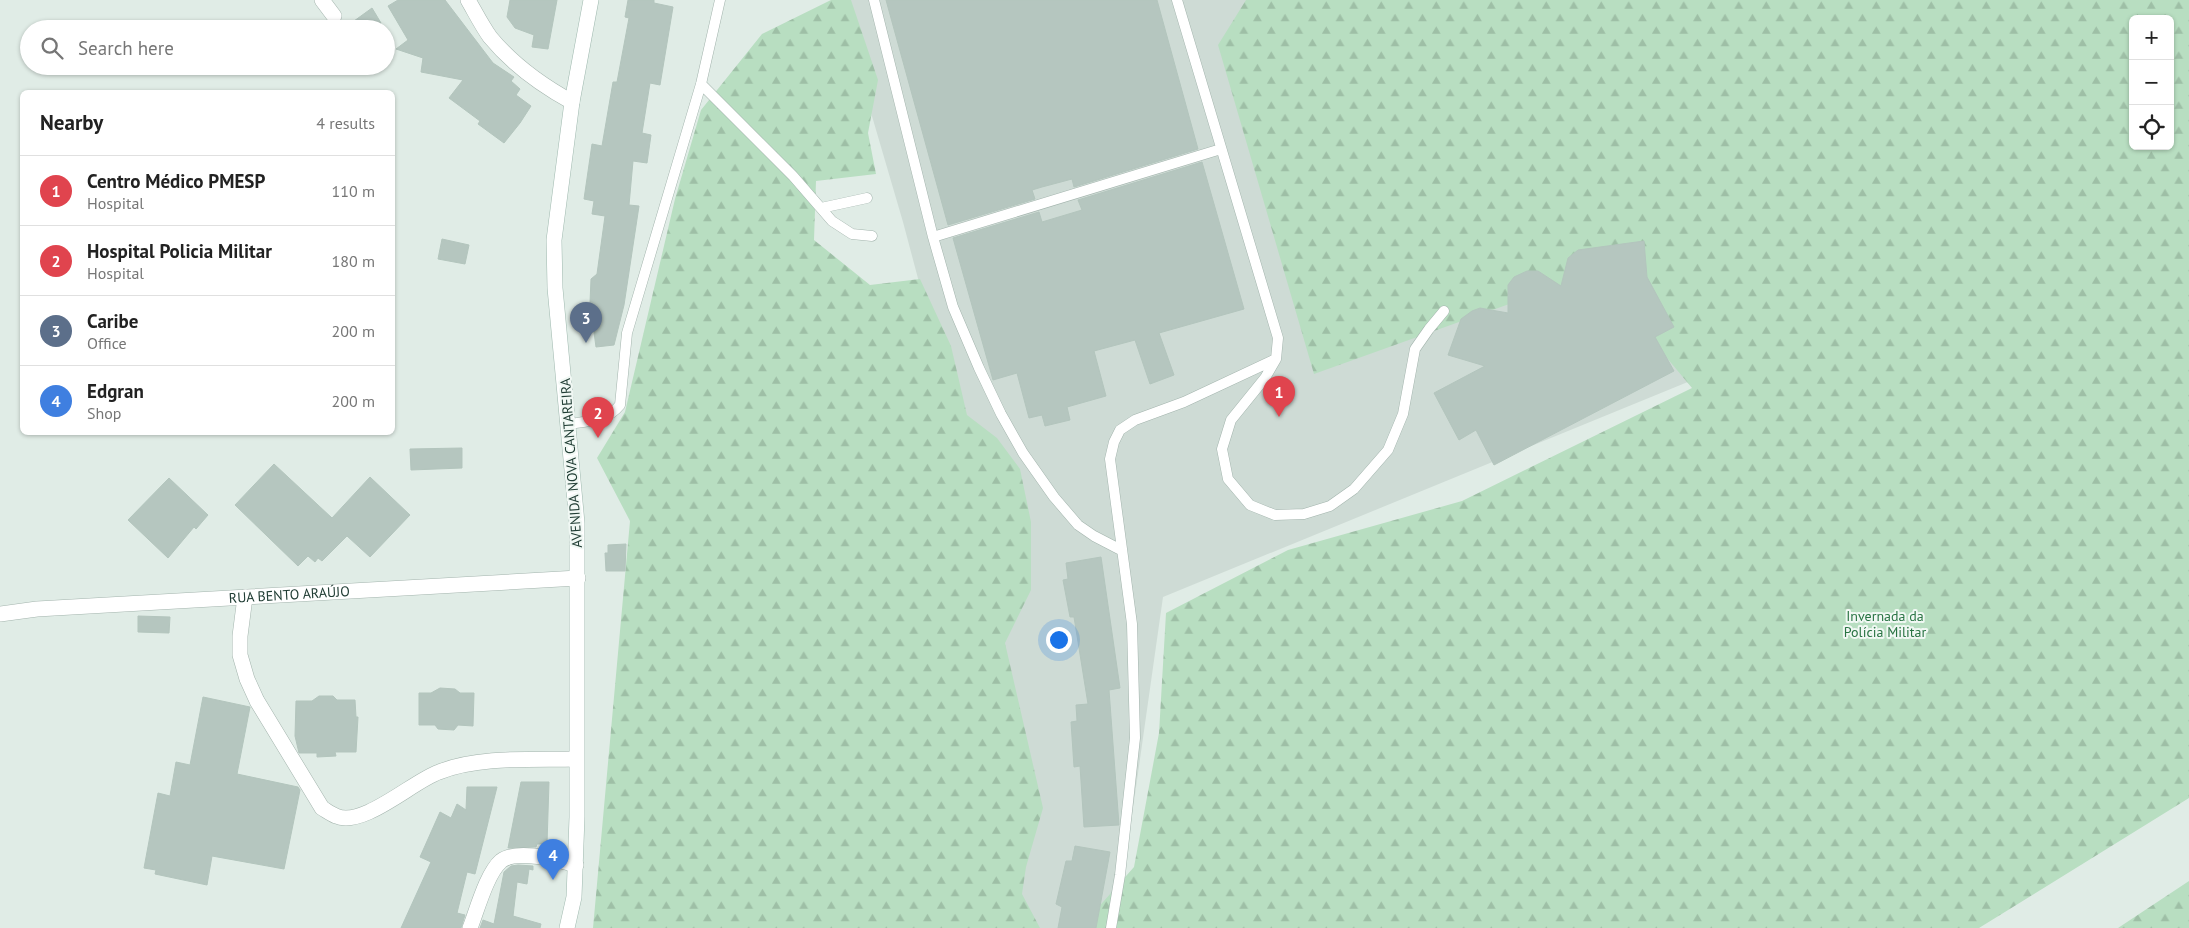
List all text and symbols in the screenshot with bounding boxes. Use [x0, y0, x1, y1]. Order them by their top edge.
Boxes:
map controls [2129, 15, 2174, 150]
button: + [2129, 15, 2174, 60]
search box [20, 20, 395, 75]
icon: search [38, 34, 66, 62]
text: Search here [78, 36, 174, 60]
button: − [2129, 60, 2174, 105]
button: locate [2129, 105, 2174, 150]
text: Nearby [40, 109, 103, 136]
text: 4 results [316, 113, 375, 133]
text: Centro Médico PMESP [87, 169, 265, 193]
text: 1 [51, 181, 61, 201]
text: 110 m [332, 181, 375, 201]
text: Hospital [87, 193, 144, 213]
text: Hospital Policia Militar [87, 239, 272, 263]
text: 2 [51, 251, 61, 271]
text: 180 m [332, 251, 375, 271]
text: Hospital [87, 263, 144, 283]
pin: 3 [570, 302, 602, 343]
text: Caribe [87, 309, 138, 333]
text: 3 [51, 321, 61, 341]
text: 200 m [332, 321, 375, 341]
text: Office [87, 333, 127, 353]
pin: 1 [1263, 376, 1295, 417]
street label: AVENIDA NOVA CANTAREIRA [556, 377, 586, 549]
text: Edgran [87, 379, 144, 403]
text: 4 [51, 391, 61, 411]
text: 200 m [332, 391, 375, 411]
pin: 2 [582, 397, 614, 438]
text: Shop [87, 403, 121, 423]
street label: RUA BENTO ARAÚJO [228, 582, 350, 607]
park label: Invernada da Polícia Militar [1844, 607, 1927, 641]
your location [1046, 627, 1072, 653]
pin: 4 [537, 839, 569, 880]

